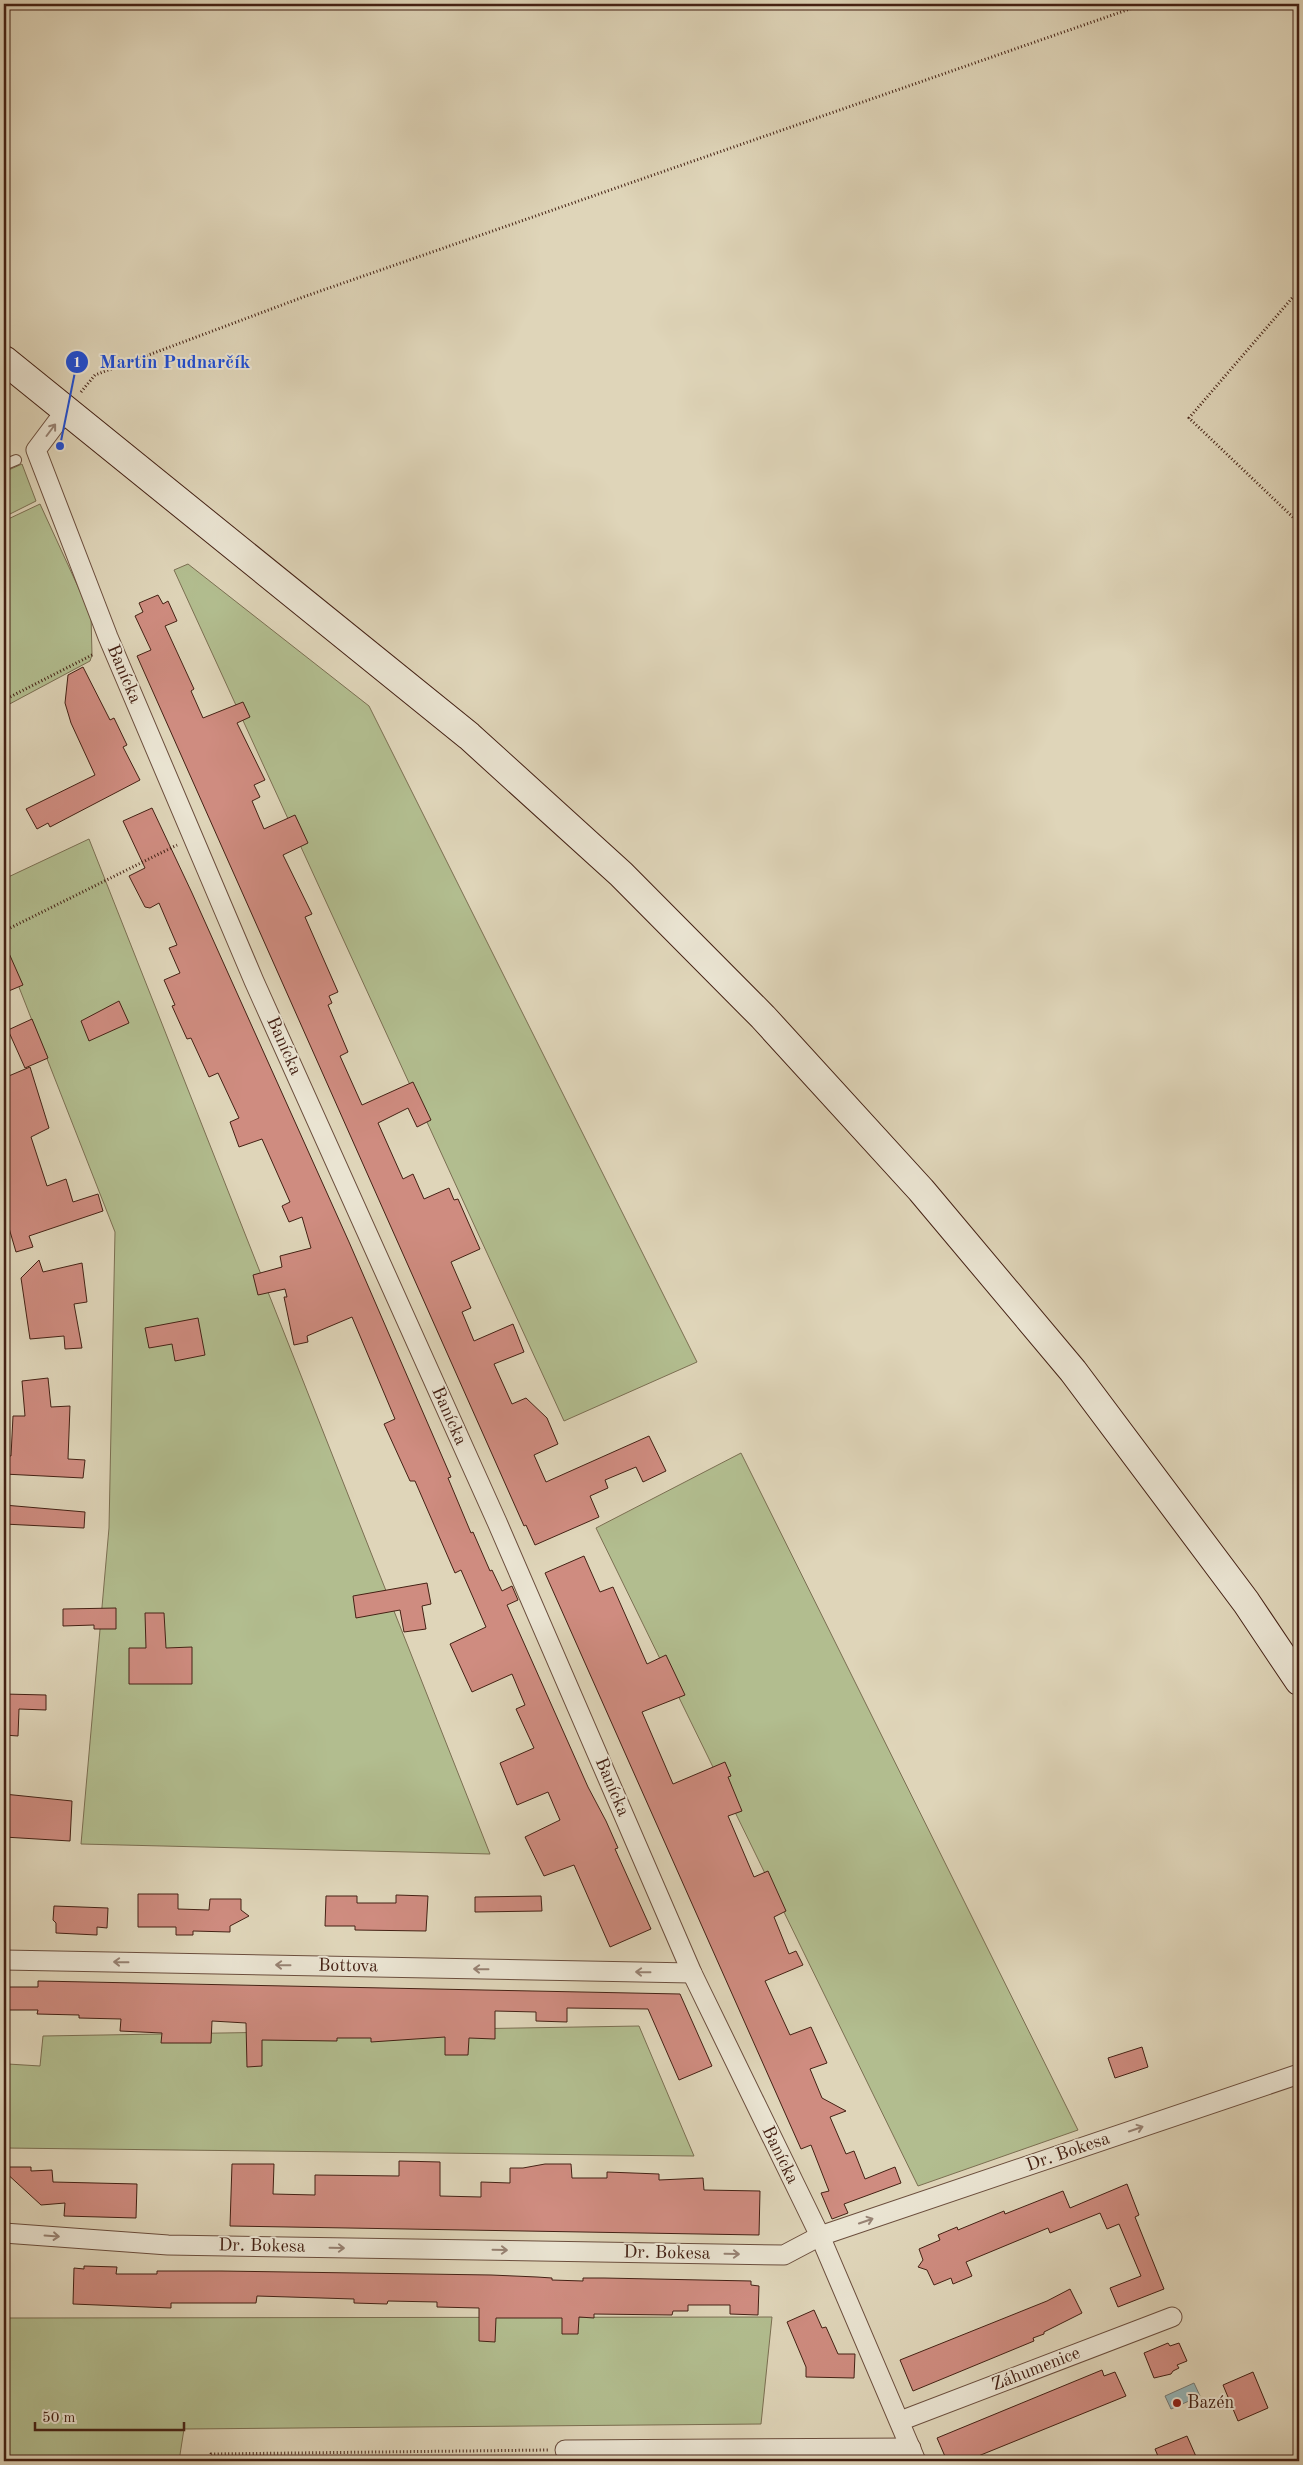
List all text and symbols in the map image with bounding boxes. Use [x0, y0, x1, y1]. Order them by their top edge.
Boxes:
callout: Martin Pudnarčík [65, 345, 261, 379]
text: Martin Pudnarčík [100, 354, 251, 373]
text: 1 [73, 356, 81, 371]
one-way arrow [45, 424, 56, 437]
street label: Banícka [104, 642, 144, 706]
street label: Banícka [263, 1014, 305, 1078]
street label: Banícka [428, 1384, 470, 1448]
street label: Banícka [592, 1755, 632, 1819]
street label: Bottova [318, 1956, 378, 1976]
one-way arrow [113, 1957, 130, 1967]
one-way arrow [276, 1960, 292, 1970]
one-way arrow [473, 1964, 490, 1974]
one-way arrow [636, 1967, 652, 1977]
street label: Banícka [758, 2123, 802, 2187]
one-way arrow [1127, 2124, 1143, 2133]
street label: Dr. Bokesa [1024, 2129, 1112, 2175]
one-way arrow [858, 2216, 873, 2225]
one-way arrow [44, 2232, 60, 2241]
street label: Dr. Bokesa [218, 2236, 306, 2256]
one-way arrow [328, 2243, 345, 2253]
street label: Dr. Bokesa [623, 2243, 711, 2263]
one-way arrow [491, 2246, 507, 2255]
one-way arrow [724, 2250, 740, 2259]
street label: Záhumenice [989, 2344, 1083, 2394]
place label: Bazén [1187, 2394, 1235, 2412]
marker: Bazén [1171, 2397, 1183, 2409]
scale bar [35, 2400, 184, 2432]
text: 50 m [42, 2411, 76, 2426]

